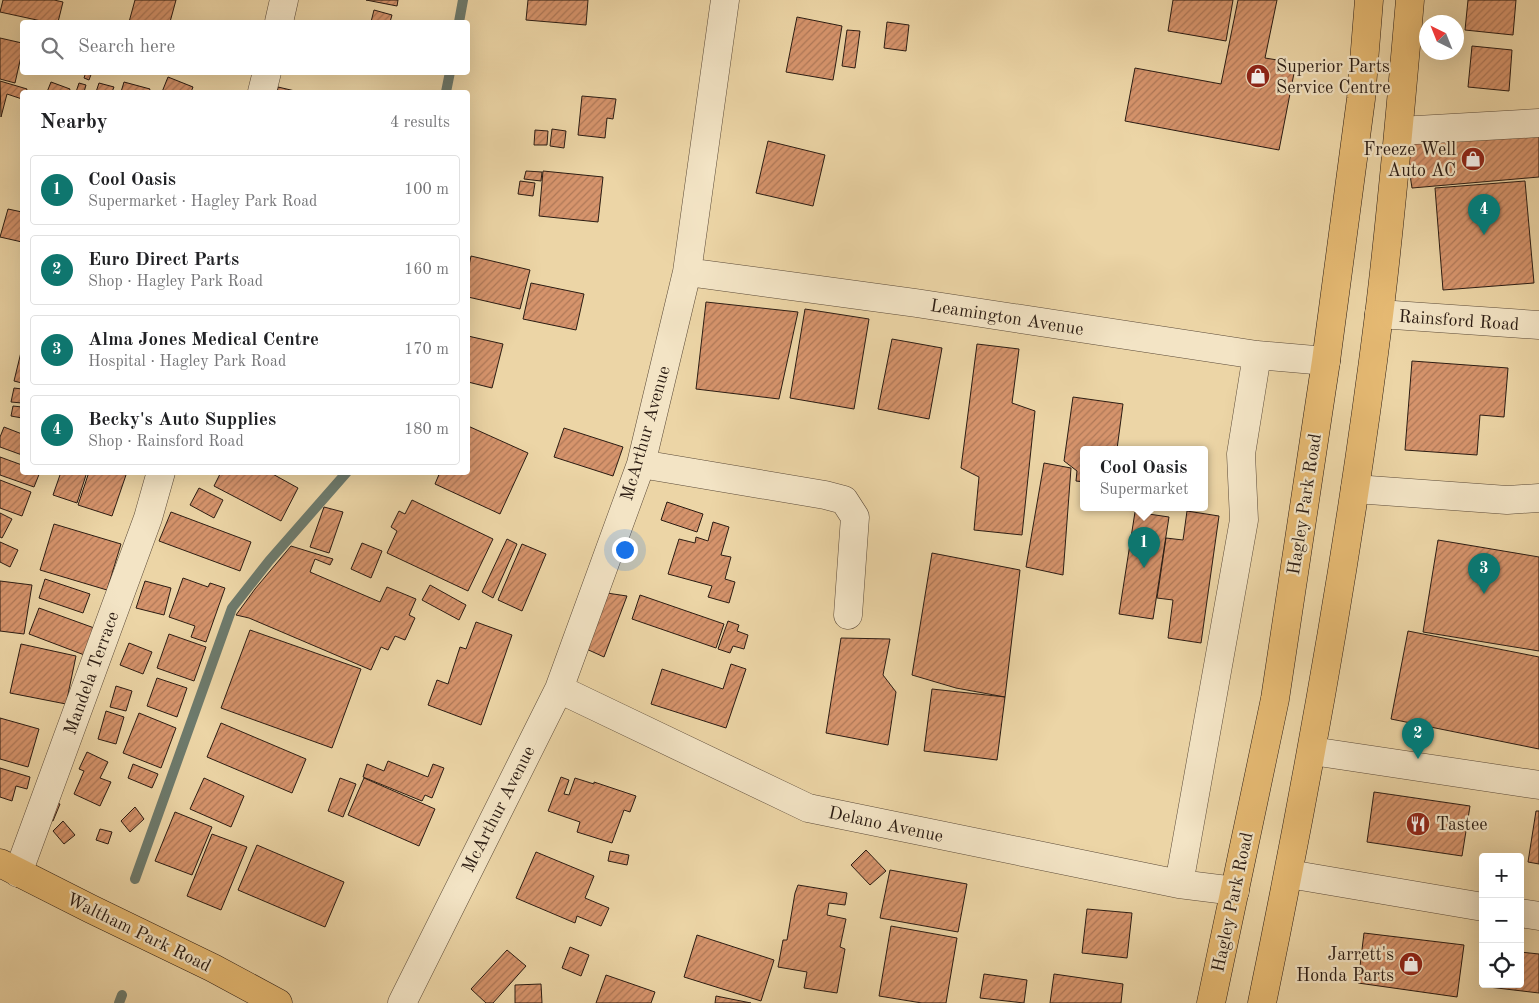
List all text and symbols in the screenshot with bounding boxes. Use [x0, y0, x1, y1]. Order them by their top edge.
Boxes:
north arrow [1419, 15, 1464, 60]
search box [20, 20, 470, 75]
icon: search [38, 34, 66, 62]
text: Search here [78, 38, 175, 57]
place label: Superior Parts Service Centre [1276, 58, 1390, 97]
shop icon: Superior Parts Service Centre [1245, 63, 1271, 89]
text: Nearby [40, 112, 108, 133]
text: 4 results [390, 115, 450, 131]
place label: Freeze Well Auto AC [1363, 141, 1456, 180]
shop icon: Freeze Well Auto AC [1460, 146, 1486, 172]
text: Cool Oasis [88, 171, 176, 190]
text: 1 [52, 182, 62, 198]
text: 100 m [404, 182, 449, 198]
text: Supermarket · Hagley Park Road [88, 194, 317, 210]
pin: 4 [1468, 194, 1500, 235]
text: Euro Direct Parts [88, 251, 239, 270]
text: 2 [52, 262, 62, 278]
text: 160 m [404, 262, 449, 278]
text: Shop · Hagley Park Road [88, 274, 263, 290]
street label: Leamington Avenue [929, 297, 1085, 339]
street label: Rainsford Road [1398, 308, 1520, 334]
text: Alma Jones Medical Centre [88, 331, 319, 350]
text: 3 [52, 342, 62, 358]
text: 170 m [404, 342, 449, 358]
text: Hospital · Hagley Park Road [88, 354, 286, 370]
street label: McArthur Avenue [618, 364, 674, 503]
text: Becky's Auto Supplies [88, 411, 276, 430]
text: 4 [52, 422, 62, 438]
text: 180 m [404, 422, 449, 438]
street label: Hagley Park Road [1285, 432, 1325, 576]
text: Shop · Rainsford Road [88, 434, 244, 450]
popup [1080, 446, 1208, 511]
text: Cool Oasis [1099, 459, 1187, 478]
text: Supermarket [1099, 482, 1189, 498]
pin: 1 [1128, 527, 1160, 568]
your location [612, 537, 638, 563]
pin: 3 [1468, 553, 1500, 594]
street label: Mandela Terrace [61, 609, 123, 737]
pin: 2 [1402, 718, 1434, 759]
street label: McArthur Avenue [459, 743, 539, 876]
street label: Delano Avenue [827, 804, 945, 846]
restaurant icon: Tastee [1405, 811, 1431, 837]
place label: Tastee [1436, 816, 1487, 834]
street label: Hagley Park Road [1209, 831, 1257, 974]
map controls [1479, 853, 1524, 988]
button: + [1479, 853, 1524, 898]
street label: Waltham Park Road [64, 890, 214, 976]
button: − [1479, 898, 1524, 943]
button: locate [1479, 943, 1524, 988]
place label: Jarrett's Honda Parts [1296, 946, 1394, 985]
shop icon: Jarrett's Honda Parts [1398, 951, 1424, 977]

